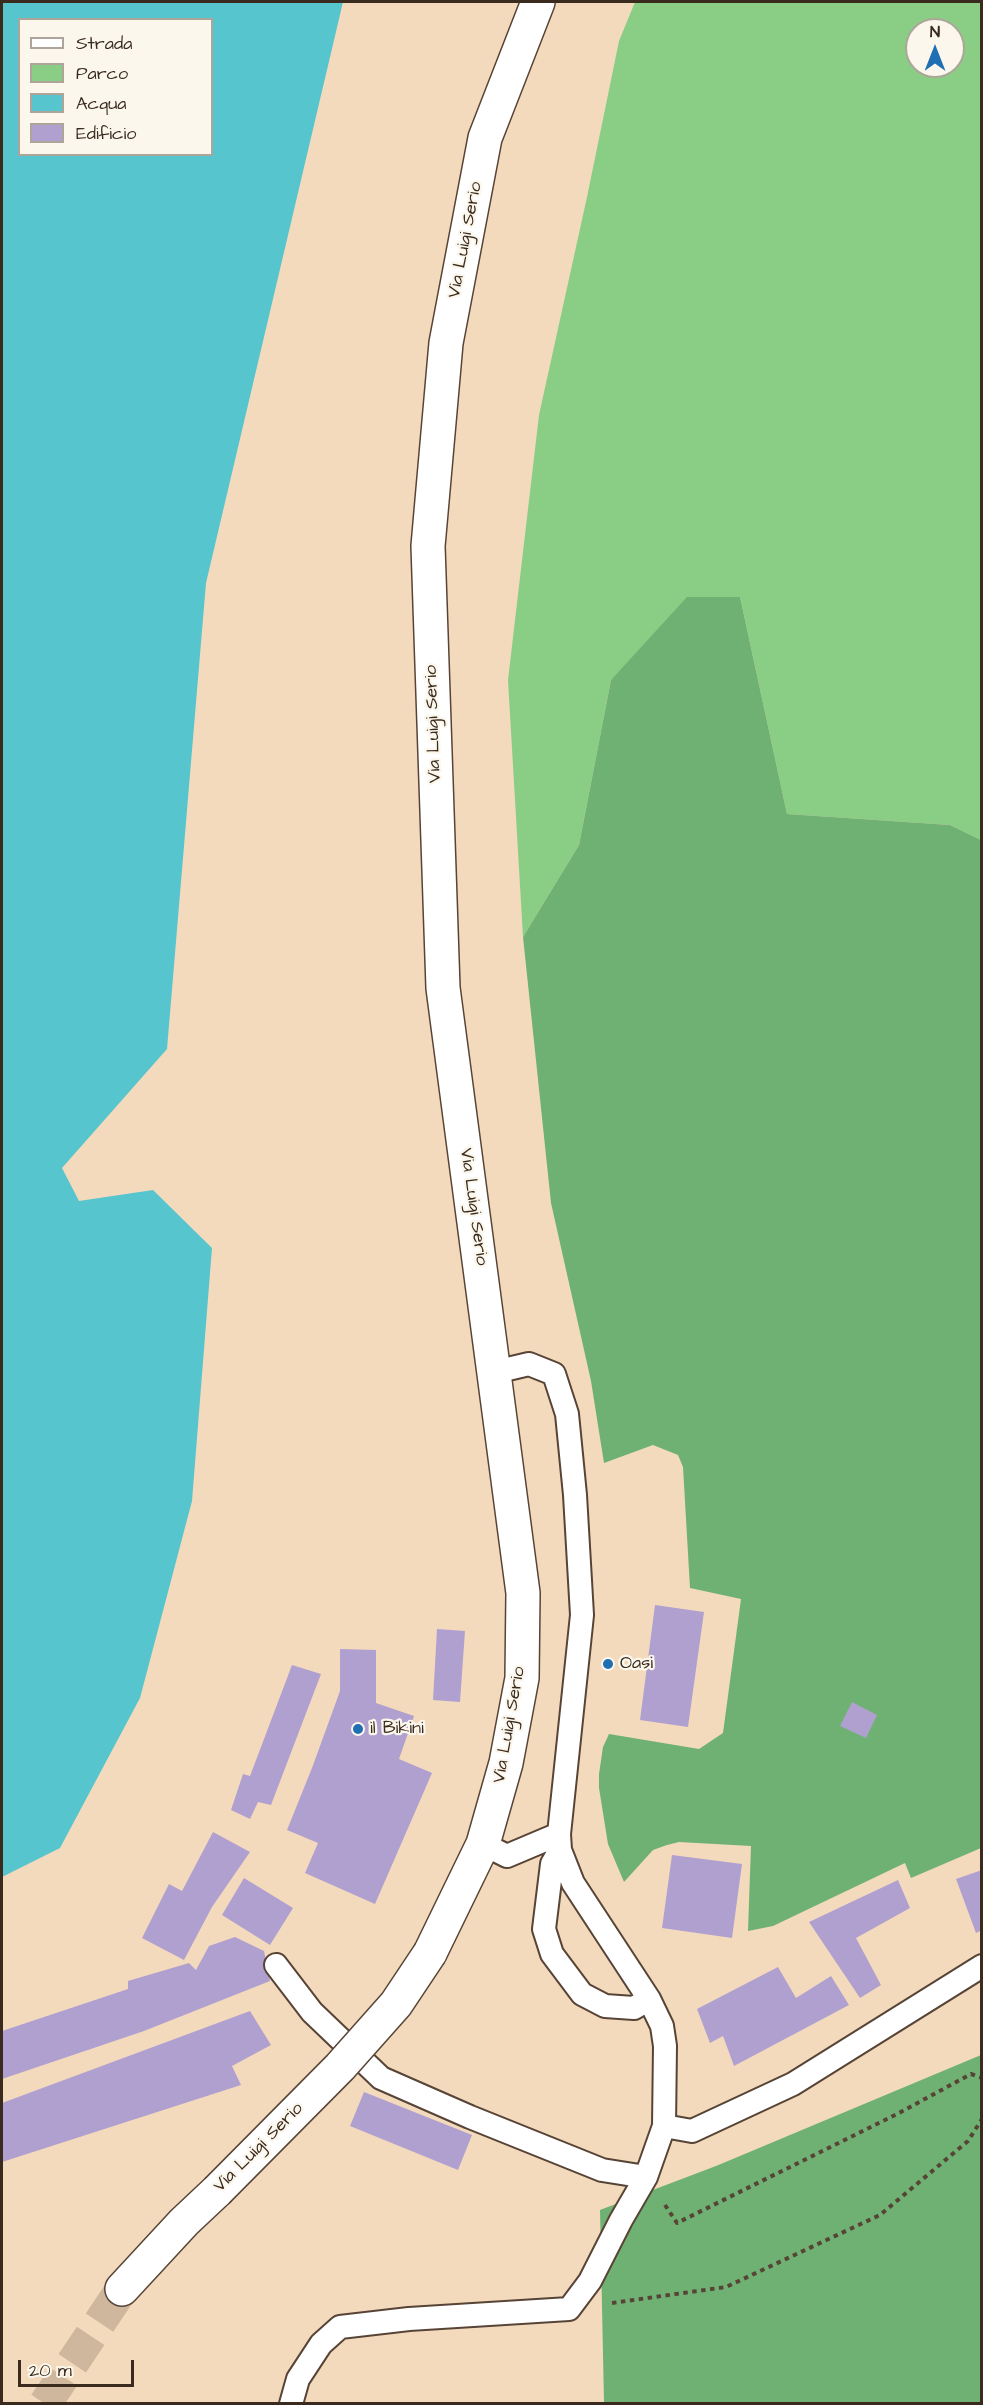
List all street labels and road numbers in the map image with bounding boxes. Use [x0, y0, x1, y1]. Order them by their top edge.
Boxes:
street label: Via Luigi Serio [444, 180, 488, 300]
street label: Via Luigi Serio [421, 665, 447, 783]
street label: Via Luigi Serio [454, 1147, 492, 1267]
street label: Via Luigi Serio [489, 1665, 531, 1785]
street label: Via Luigi Serio [210, 2099, 308, 2197]

